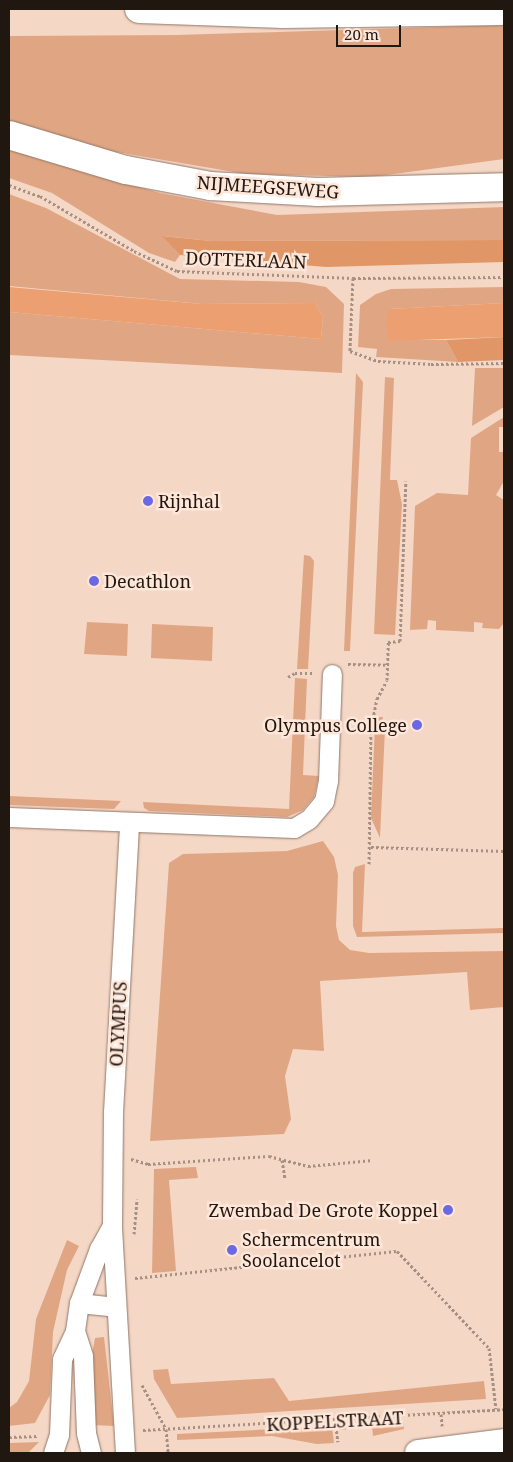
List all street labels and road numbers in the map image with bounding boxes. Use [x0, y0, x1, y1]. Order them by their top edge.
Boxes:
street label: NIJMEEGSEWEG [196, 171, 340, 203]
street label: DOTTERLAAN [185, 247, 307, 273]
street label: OLYMPUS [105, 981, 131, 1067]
street label: KOPPELSTRAAT [266, 1407, 404, 1435]

